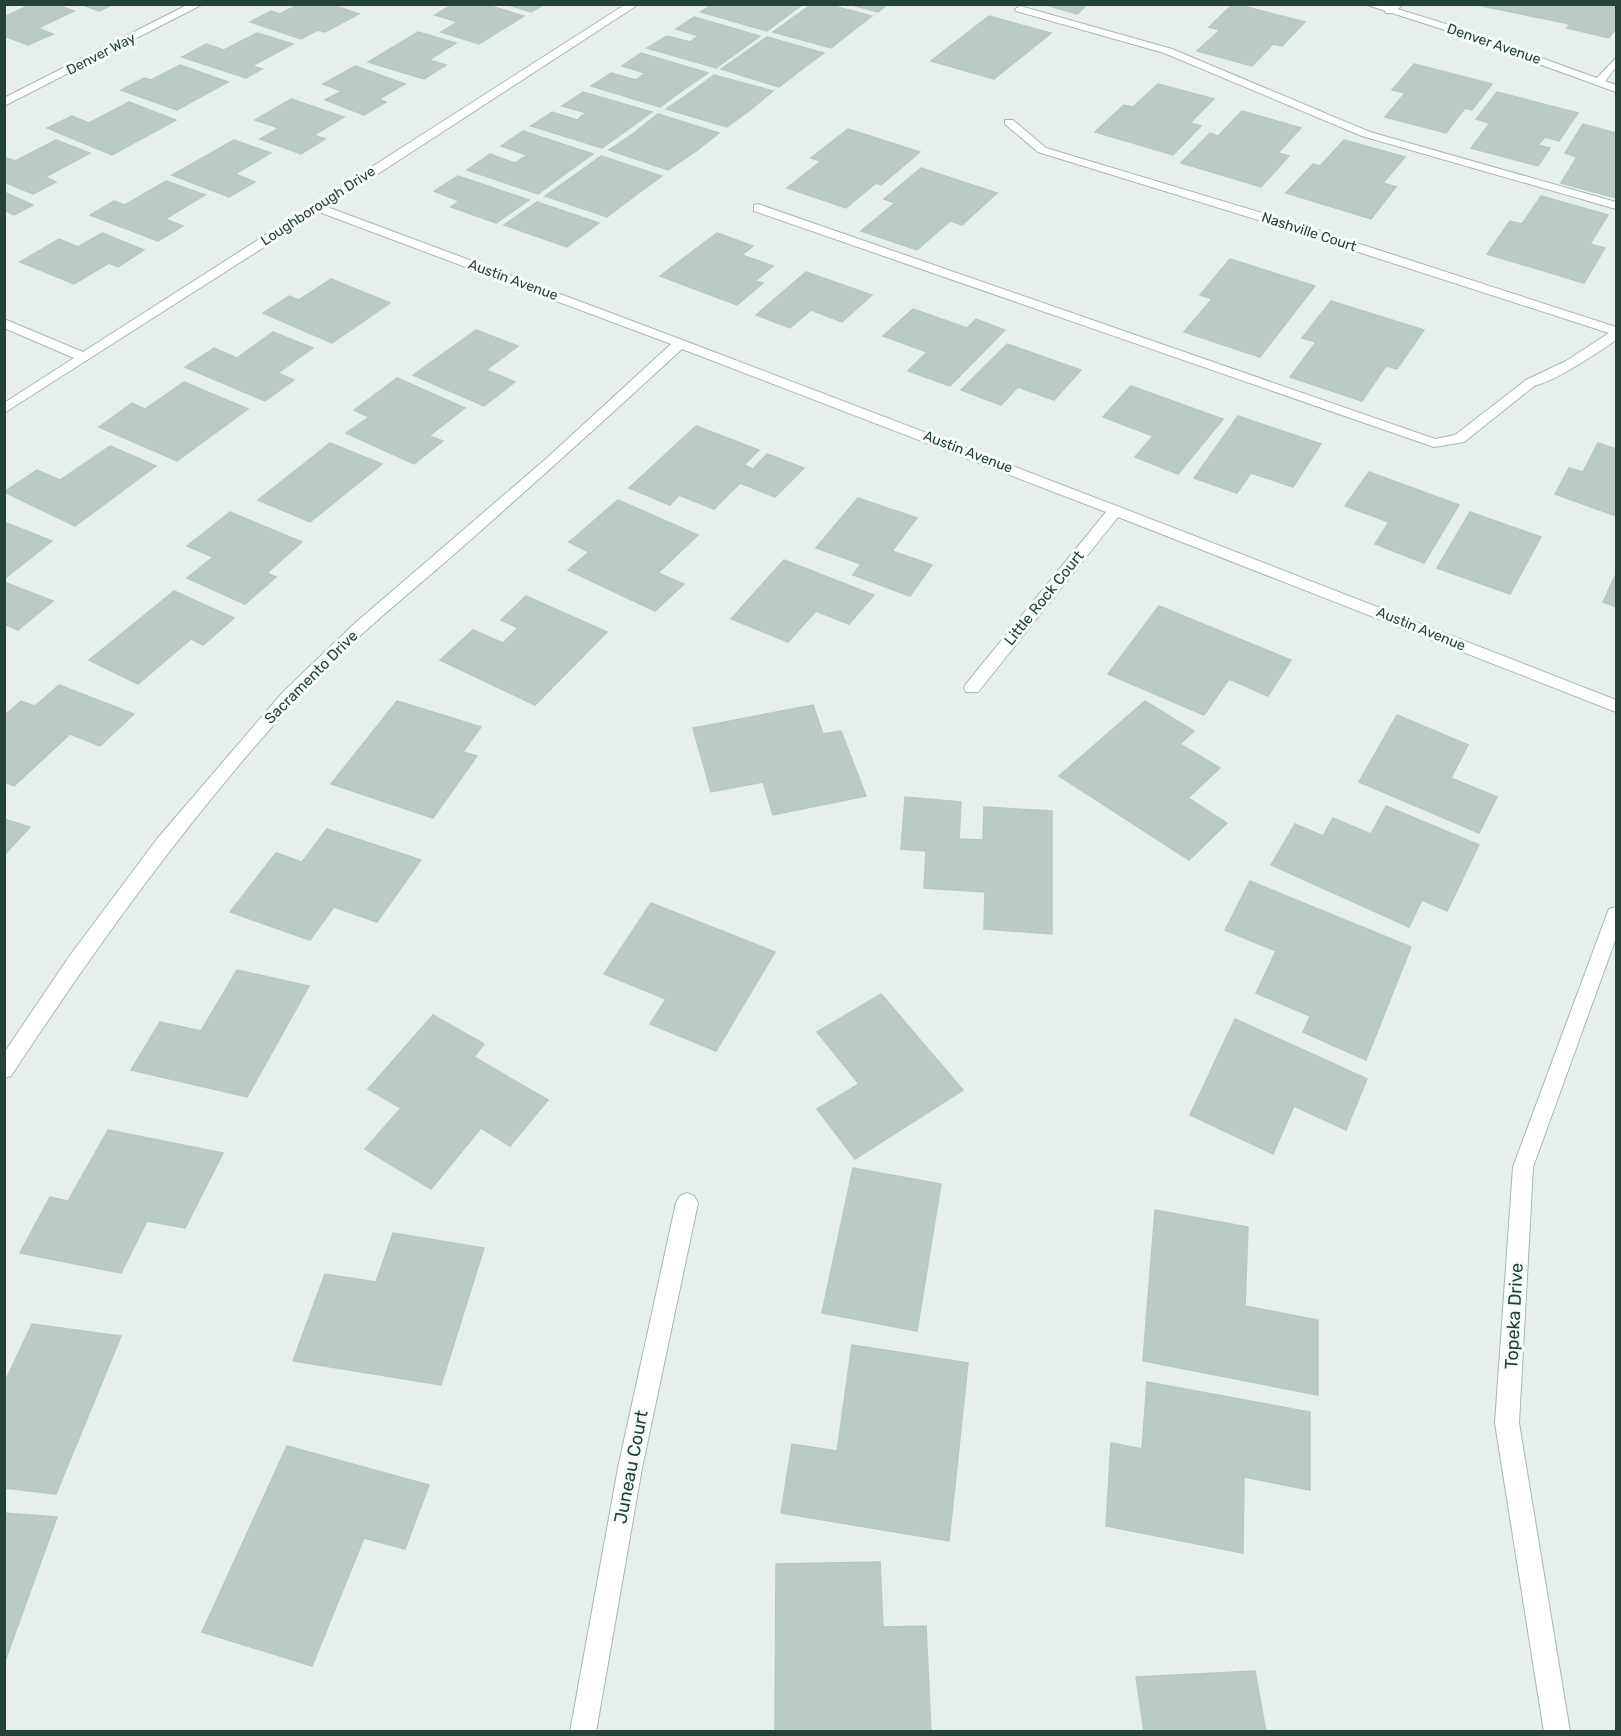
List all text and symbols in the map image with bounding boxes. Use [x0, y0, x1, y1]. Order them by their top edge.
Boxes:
street label: Denver Avenue [1445, 20, 1543, 68]
street label: Denver Way [63, 29, 139, 79]
street label: Loughborough Drive [258, 163, 379, 249]
street label: Nashville Court [1259, 209, 1359, 255]
street label: Austin Avenue [466, 256, 560, 304]
street label: Austin Avenue [921, 427, 1015, 477]
street label: Little Rock Court [1000, 547, 1088, 649]
street label: Austin Avenue [1374, 603, 1468, 655]
street label: Sacramento Drive [261, 627, 361, 727]
street label: Topeka Drive [1500, 1262, 1528, 1370]
street label: Juneau Court [609, 1408, 653, 1526]

